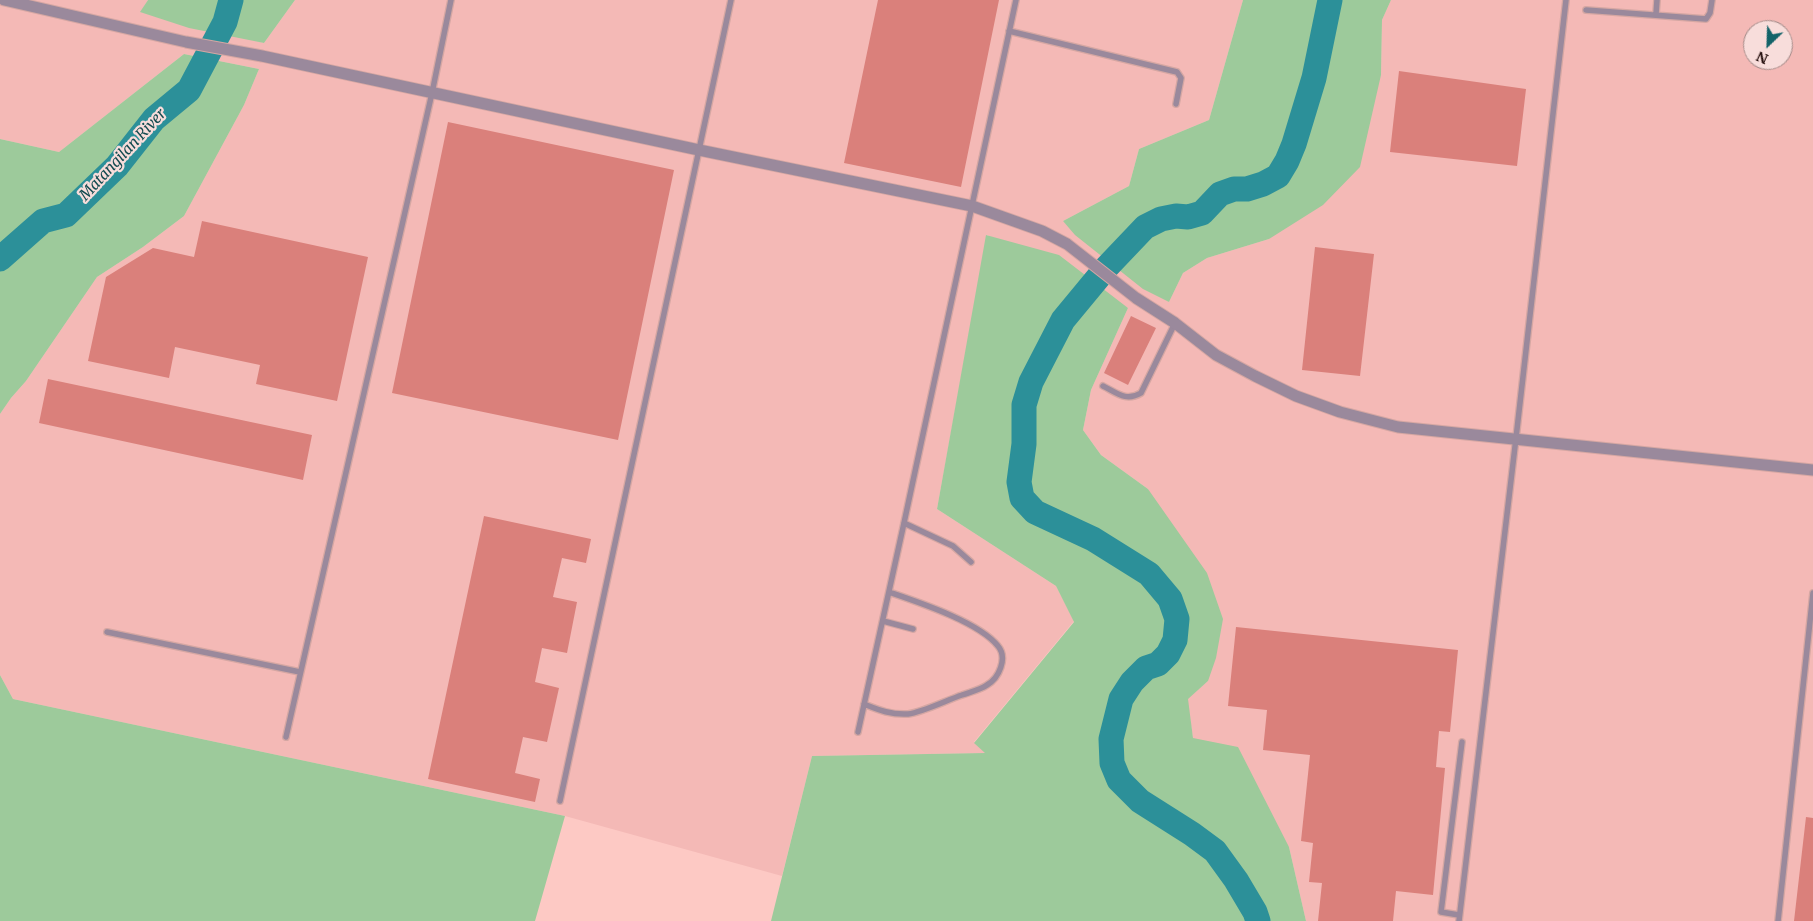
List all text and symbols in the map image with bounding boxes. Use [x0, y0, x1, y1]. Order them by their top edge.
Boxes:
north arrow [1743, 20, 1793, 70]
text: N [1754, 47, 1771, 68]
water label: Matangilan River [76, 106, 170, 204]

